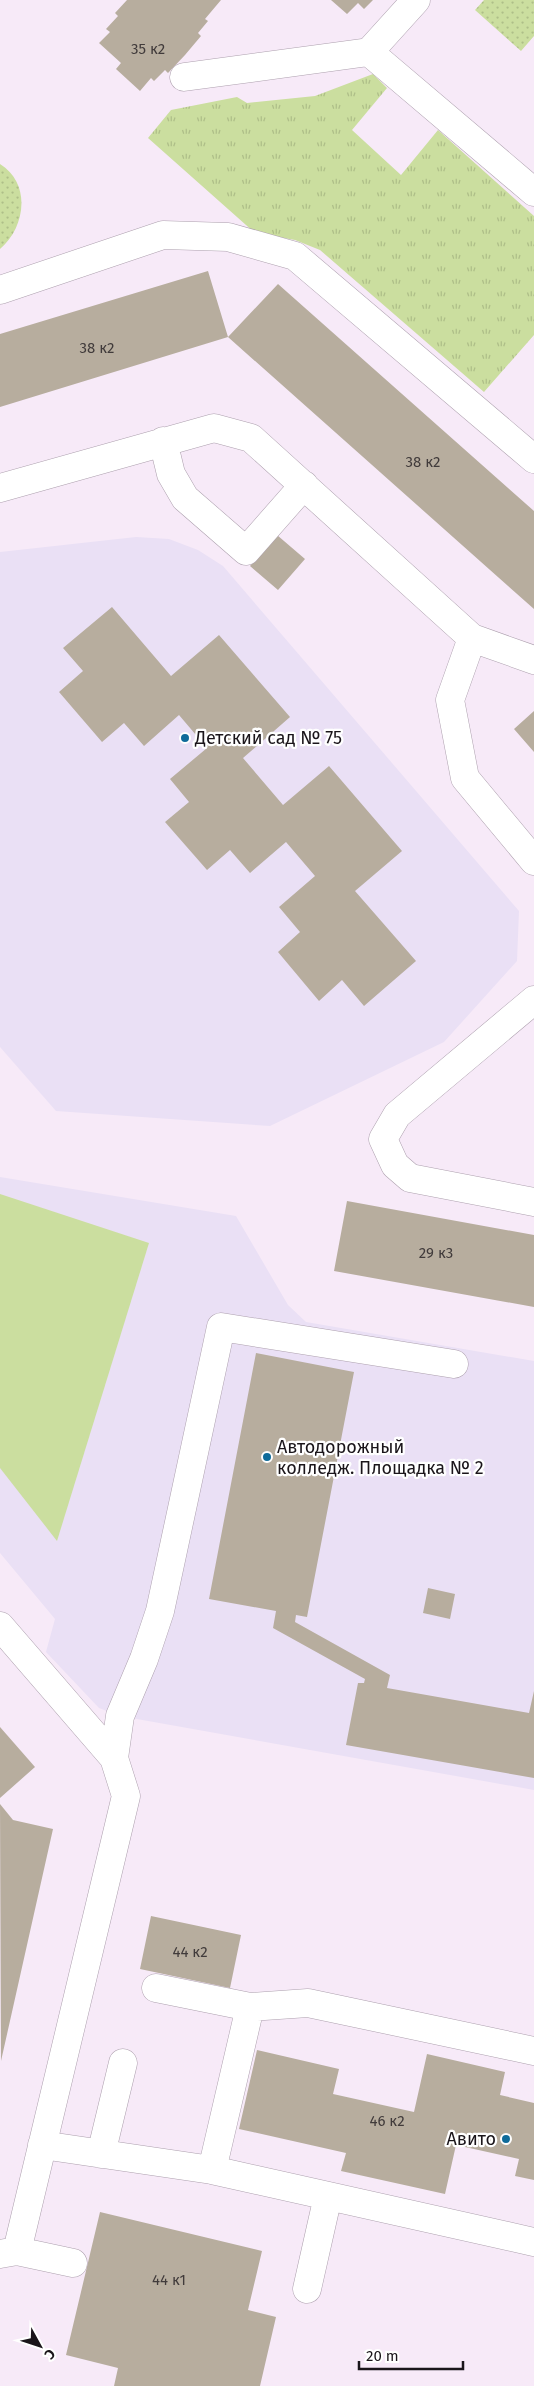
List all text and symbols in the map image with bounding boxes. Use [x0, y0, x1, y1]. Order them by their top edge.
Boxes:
house number: 35 к2 [131, 40, 165, 58]
house number: 38 к2 [80, 339, 114, 357]
house number: 38 к2 [406, 453, 440, 471]
place label: Детский сад № 75 [194, 727, 342, 749]
marker: Детский сад № 75 [179, 732, 191, 744]
house number: 29 к3 [419, 1244, 453, 1262]
place label: Автодорожный колледж. Площадка № 2 [277, 1436, 484, 1479]
marker: Автодорожный колледж. Площадка № 2 [261, 1451, 273, 1463]
house number: 44 к2 [172, 1943, 208, 1961]
house number: 46 к2 [369, 2112, 405, 2130]
place label: Авито [447, 2128, 496, 2150]
marker: Авито [500, 2133, 512, 2145]
house number: 44 к1 [152, 2271, 186, 2289]
north arrow [15, 2321, 65, 2371]
scale bar [359, 2338, 463, 2370]
text: С [40, 2345, 59, 2363]
text: 20 m [366, 2347, 399, 2365]

